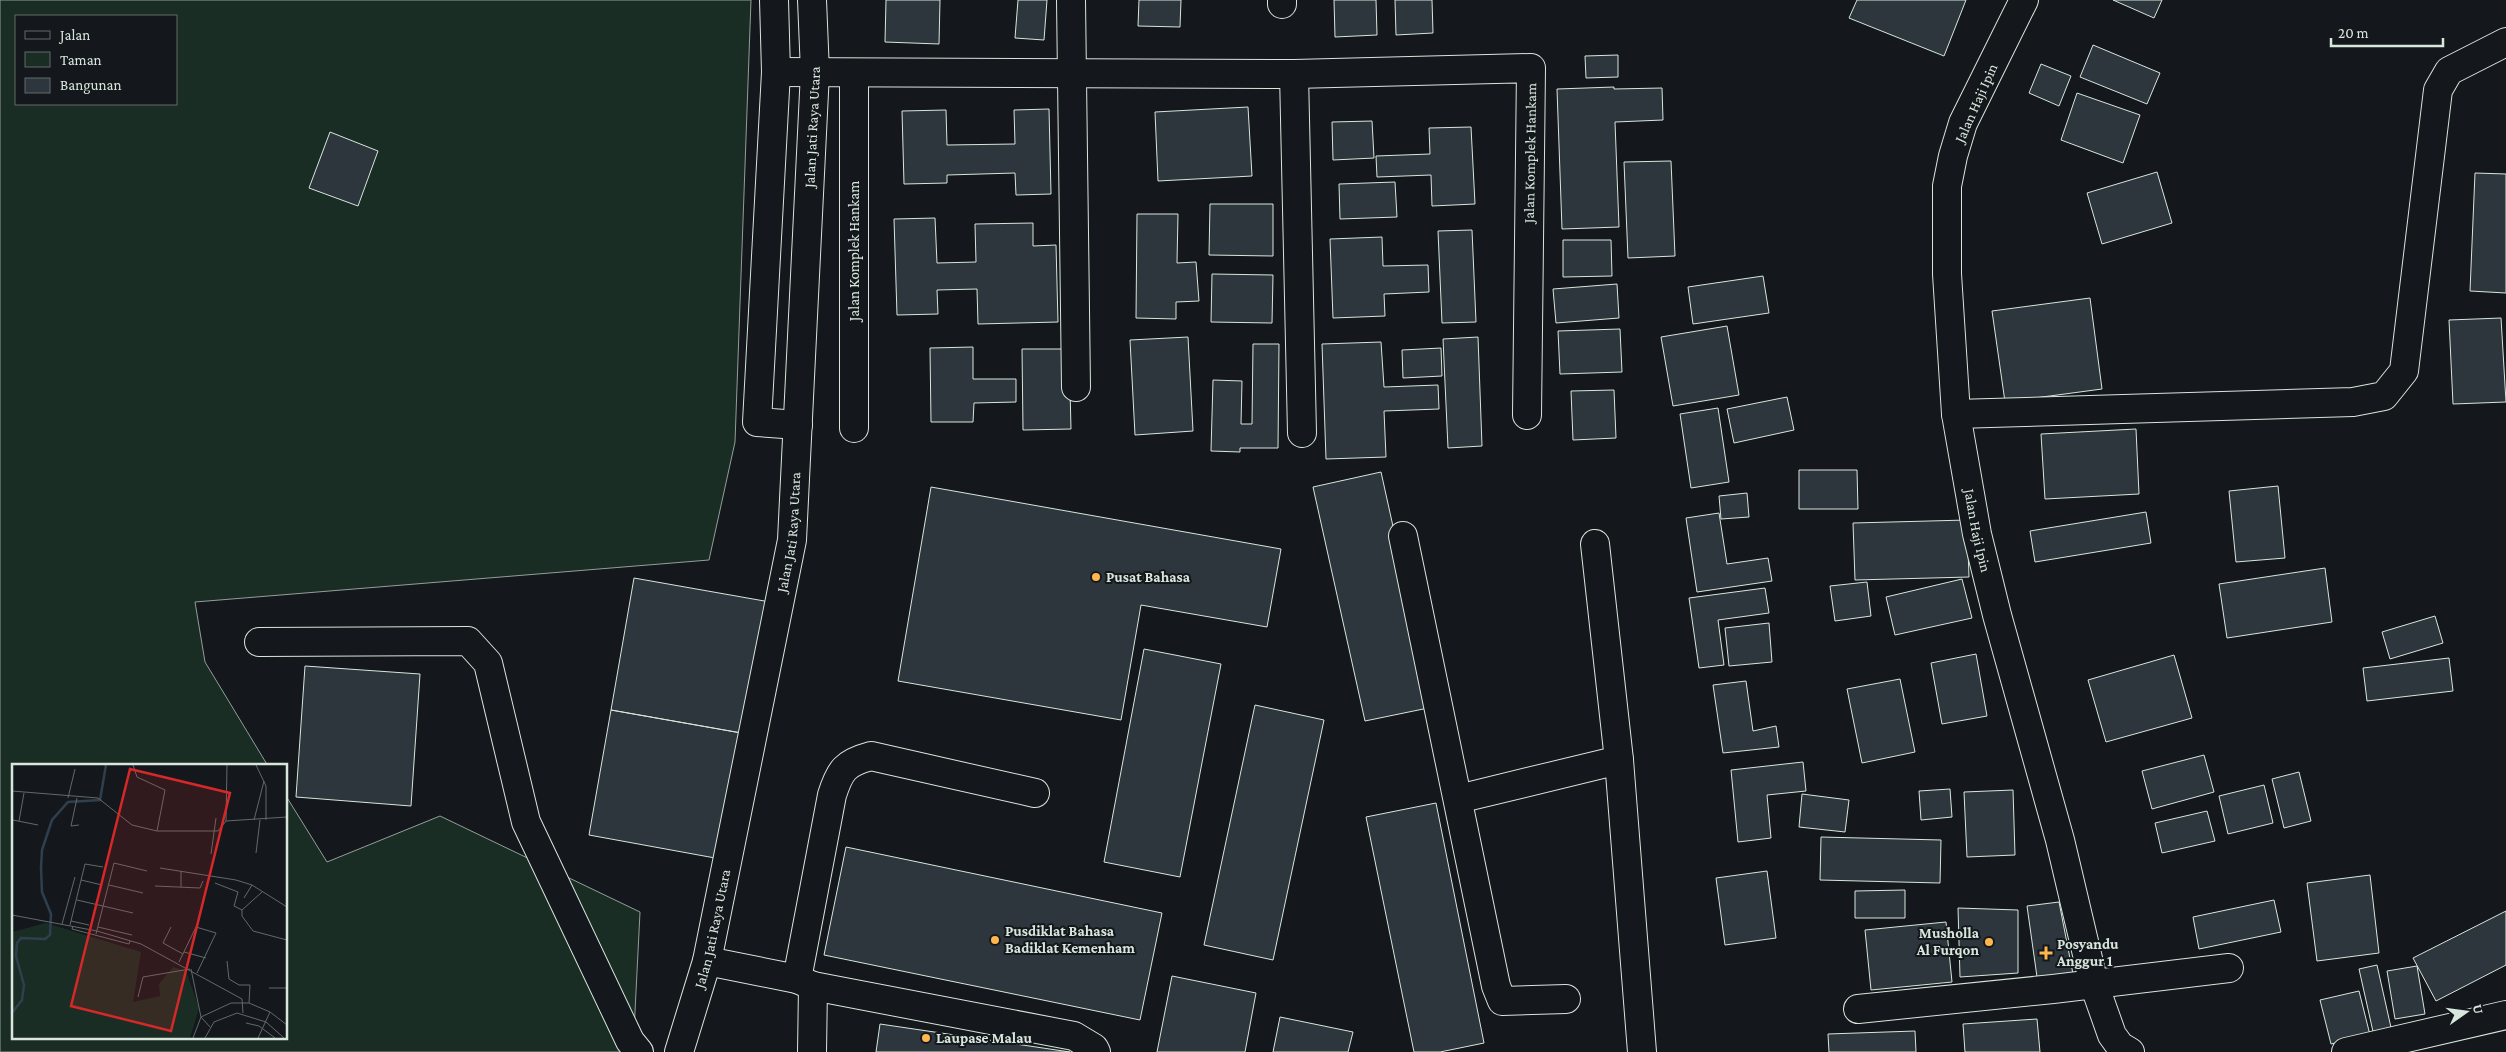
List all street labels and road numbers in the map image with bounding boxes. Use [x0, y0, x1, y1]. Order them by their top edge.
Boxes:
street label: Jalan Haji Ipin [1951, 61, 2001, 147]
street label: Jalan Jati Raya Utara [801, 66, 823, 190]
street label: Jalan Komplek Hankam [1521, 83, 1540, 225]
street label: Jalan Komplek Hankam [846, 181, 863, 323]
street label: Jalan Jati Raya Utara [773, 472, 803, 596]
street label: Jalan Haji Ipin [1960, 485, 1994, 574]
street label: Jalan Jati Raya Utara [691, 868, 733, 992]

